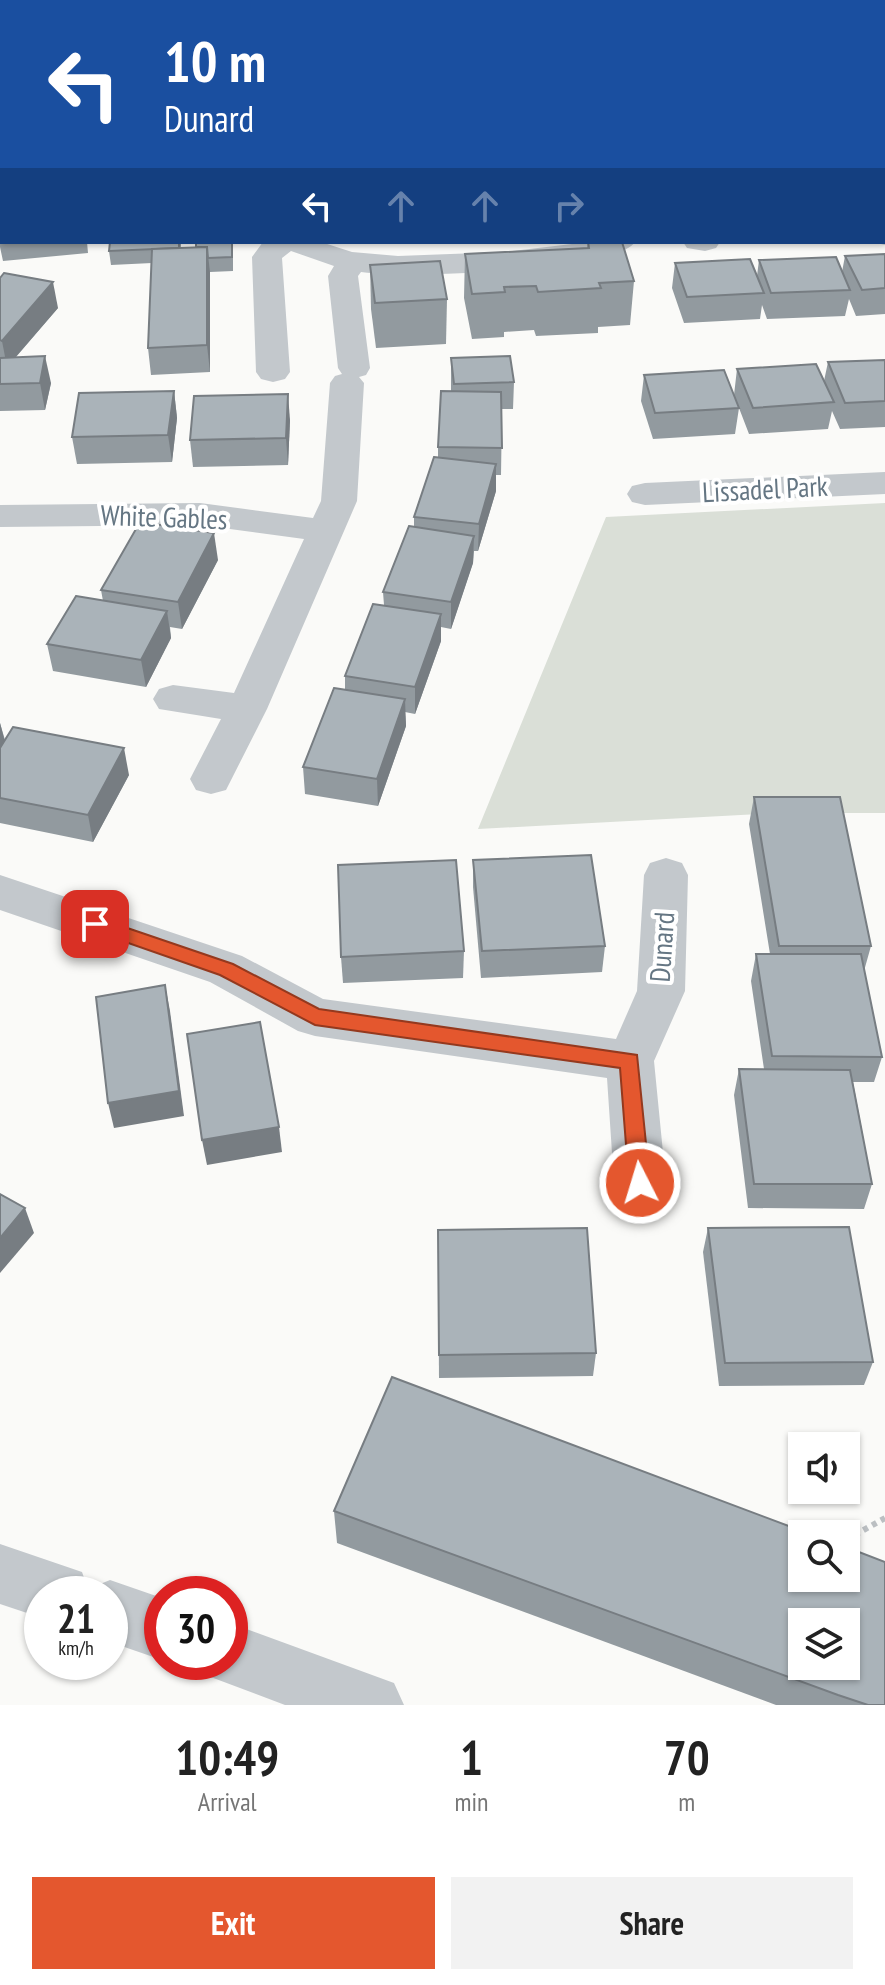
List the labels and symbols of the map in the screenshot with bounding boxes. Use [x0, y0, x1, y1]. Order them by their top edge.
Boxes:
street label: Lissadel Park [701, 467, 829, 510]
street label: White Gables [100, 496, 228, 537]
pin [61, 890, 129, 958]
street label: Dunard [641, 911, 682, 983]
position arrow [598, 1141, 682, 1225]
speed limit sign: 30 [144, 1576, 248, 1680]

